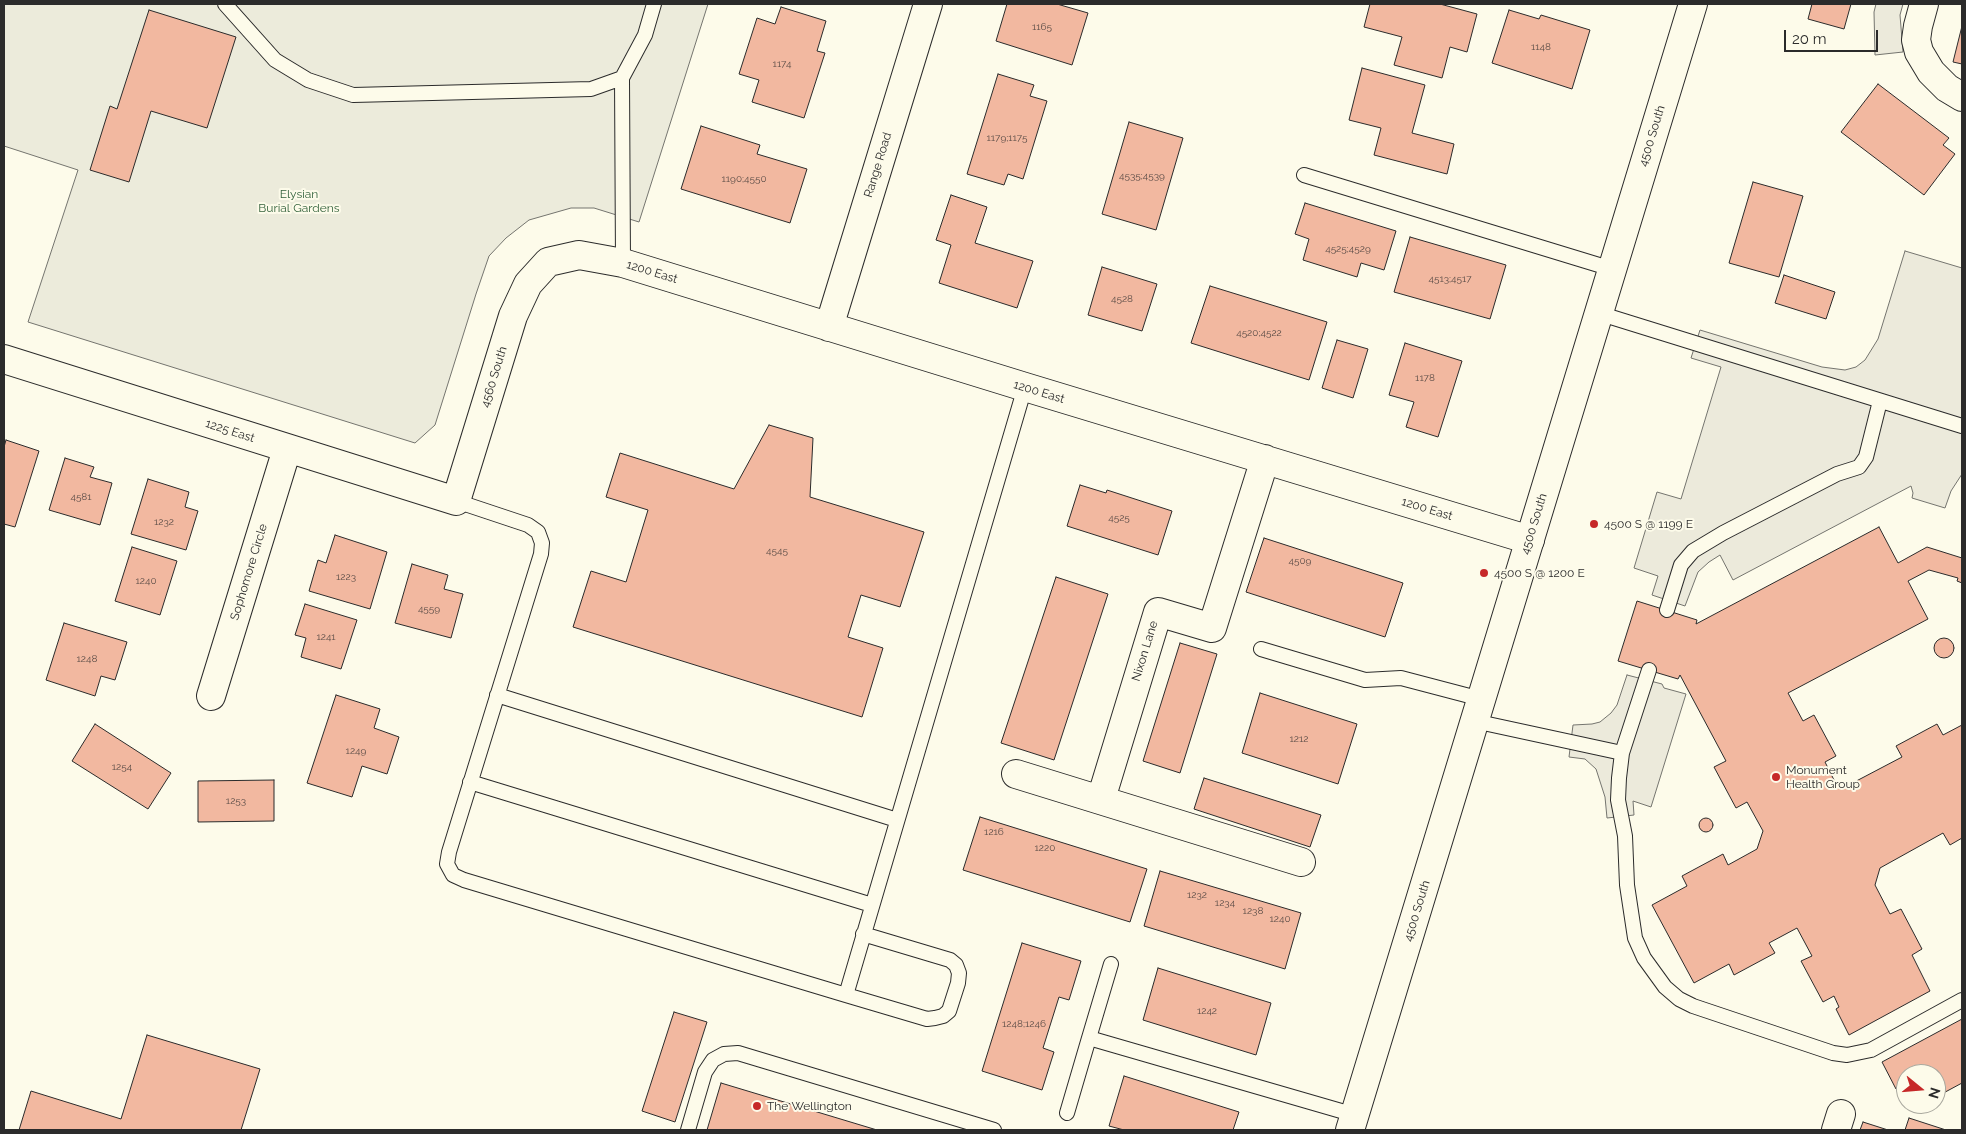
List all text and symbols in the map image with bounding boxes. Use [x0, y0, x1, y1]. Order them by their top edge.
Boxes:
scale bar [1786, 20, 1880, 52]
house number: 1165 [1032, 21, 1052, 33]
text: 20 m [1792, 30, 1827, 48]
house number: 1148 [1531, 41, 1551, 53]
house number: 1174 [773, 58, 791, 70]
street label: 4500 South [1636, 104, 1668, 168]
street label: Range Road [861, 131, 895, 199]
house number: 1179;1175 [987, 132, 1027, 144]
house number: 4535;4539 [1119, 170, 1165, 182]
house number: 1190;4550 [721, 173, 767, 185]
park label: Elysian Burial Gardens [258, 187, 340, 215]
house number: 4525;4529 [1325, 243, 1371, 255]
street label: 1200 East [625, 257, 679, 287]
house number: 4513;4517 [1428, 273, 1472, 285]
house number: 4528 [1111, 293, 1133, 305]
house number: 4520;4522 [1236, 327, 1282, 339]
street label: 4560 South [478, 345, 510, 409]
house number: 1178 [1415, 372, 1435, 384]
street label: 1200 East [1012, 377, 1066, 407]
street label: 1225 East [204, 416, 256, 446]
house number: 4581 [70, 491, 92, 503]
street label: 4500 South [1518, 492, 1550, 556]
street label: 1200 East [1400, 494, 1454, 524]
house number: 4525 [1108, 512, 1130, 524]
house number: 1232 [154, 516, 174, 528]
place label: 4500 S @ 1199 E [1604, 517, 1693, 531]
marker: 4500 S @ 1199 E [1588, 518, 1600, 530]
street label: Sophomore Circle [227, 522, 271, 622]
house number: 4545 [766, 545, 788, 557]
house number: 4509 [1289, 555, 1311, 567]
place label: 4500 S @ 1200 E [1494, 566, 1585, 580]
marker: 4500 S @ 1200 E [1478, 567, 1490, 579]
house number: 1223 [336, 571, 356, 583]
house number: 1240 [135, 575, 157, 587]
house number: 4559 [418, 603, 440, 615]
street label: Nixon Lane [1129, 619, 1161, 683]
house number: 1241 [316, 631, 336, 643]
house number: 1248 [77, 653, 97, 665]
house number: 1212 [1290, 733, 1308, 745]
house number: 1249 [346, 745, 366, 757]
house number: 1254 [112, 761, 132, 773]
place label: Monument Health Group [1786, 763, 1860, 791]
marker: Monument Health Group [1770, 771, 1782, 783]
house number: 1253 [226, 795, 246, 807]
house number: 1216 [984, 826, 1004, 838]
house number: 1220 [1035, 842, 1055, 854]
street label: 4500 South [1401, 879, 1433, 943]
house number: 1232 [1187, 889, 1207, 901]
house number: 1234 [1215, 897, 1235, 909]
house number: 1238 [1243, 905, 1263, 917]
house number: 1240 [1269, 913, 1291, 925]
house number: 1242 [1197, 1005, 1217, 1017]
house number: 1248;1246 [1002, 1018, 1046, 1030]
north arrow [1896, 1064, 1946, 1114]
text: N [1925, 1086, 1944, 1101]
place label: The Wellington [767, 1099, 852, 1113]
marker: The Wellington [751, 1100, 763, 1112]

